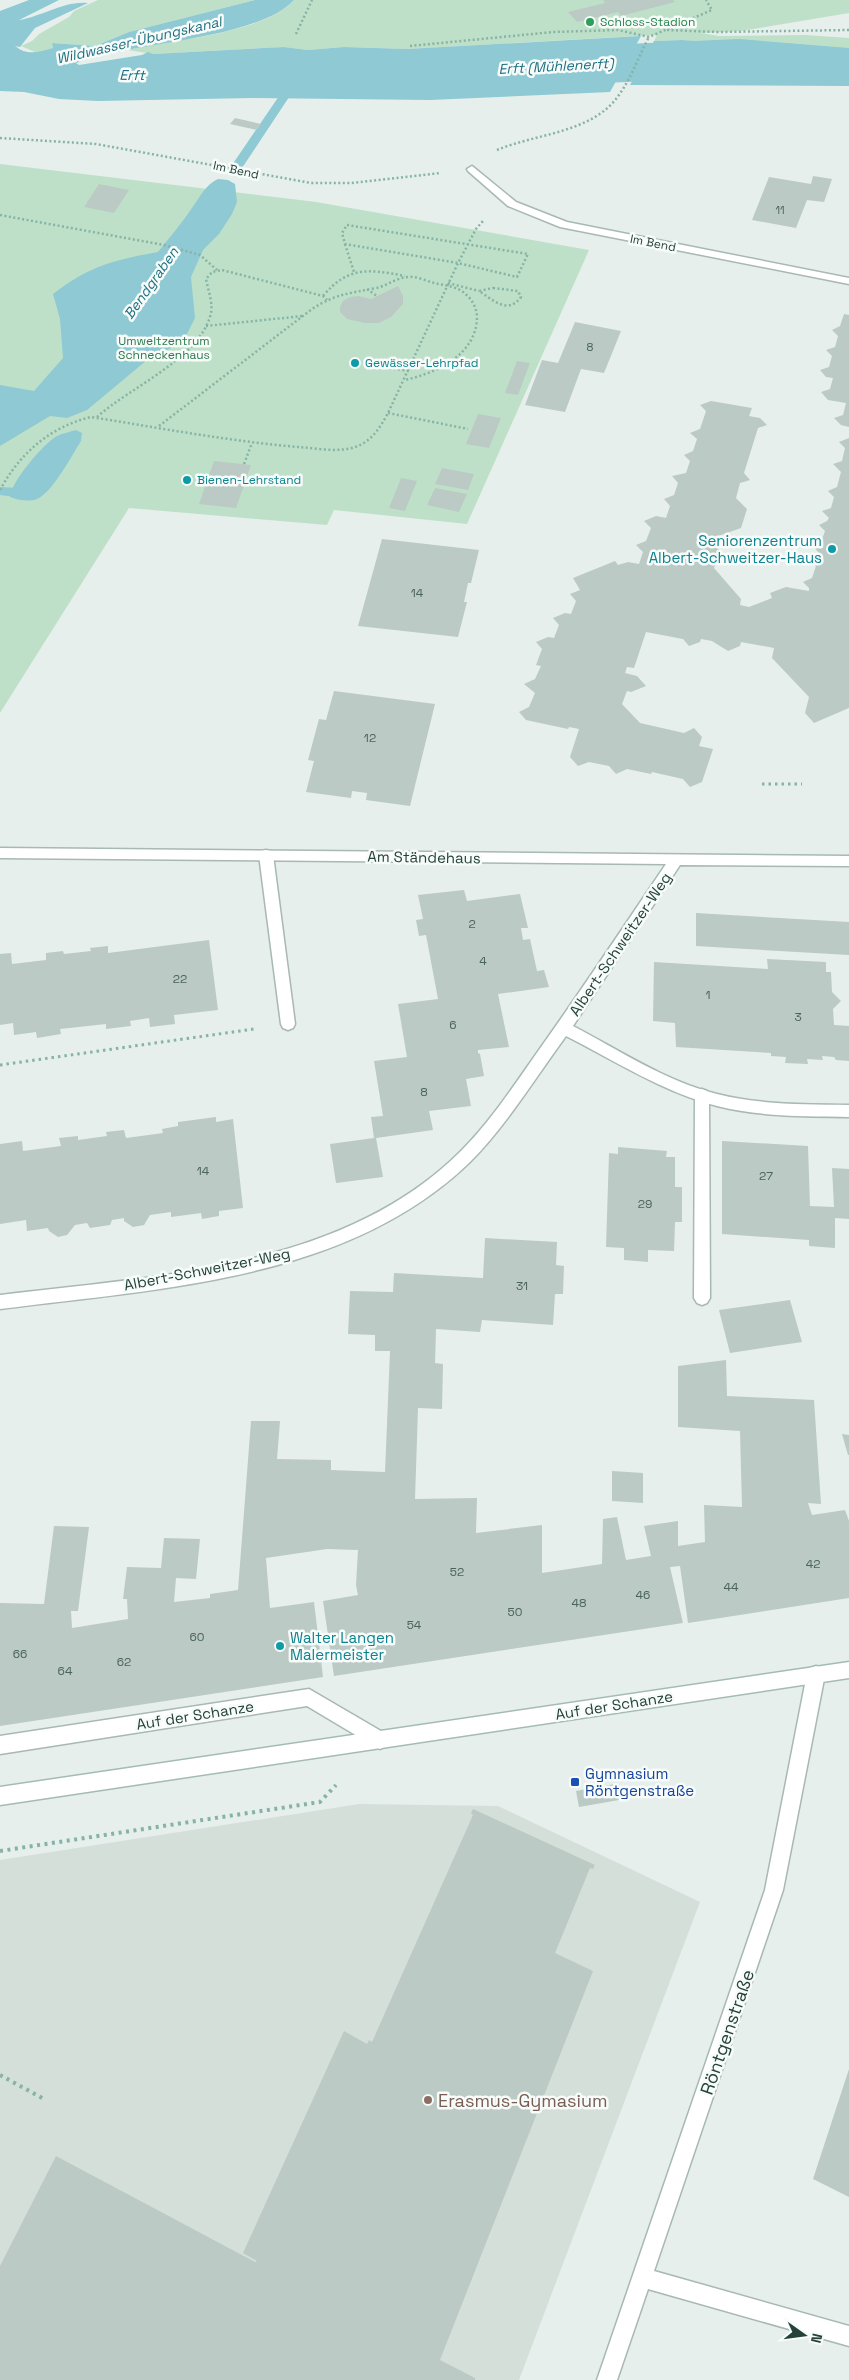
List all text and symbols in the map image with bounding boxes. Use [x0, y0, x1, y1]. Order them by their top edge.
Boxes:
water label: Wildwasser-Übungskanal [55, 12, 225, 68]
place label: Schloss-Stadion [600, 14, 695, 30]
marker: Schloss-Stadion [584, 16, 596, 28]
water label: Erft (Mühlenerft) [498, 54, 616, 78]
water label: Erft [119, 66, 146, 84]
street label: Im Bend [212, 157, 260, 183]
house number: 11 [775, 203, 785, 217]
street label: Im Bend [629, 231, 677, 255]
water label: Bendgraben [120, 243, 182, 322]
park label: Umweltzentrum Schneckenhaus [118, 333, 210, 363]
house number: 8 [587, 340, 594, 354]
place label: Gewässer-Lehrpfad [365, 355, 478, 371]
marker: Gewässer-Lehrpfad [349, 357, 361, 369]
place label: Bienen-Lehrstand [197, 472, 301, 488]
marker: Bienen-Lehrstand [181, 474, 193, 486]
place label: Seniorenzentrum Albert-Schweitzer-Haus [649, 531, 822, 567]
marker: Seniorenzentrum Albert-Schweitzer-Haus [826, 543, 838, 555]
house number: 14 [411, 585, 424, 601]
house number: 12 [364, 730, 376, 746]
street label: Am Ständehaus [367, 847, 481, 867]
street label: Albert-Schweitzer-Weg [565, 869, 675, 1019]
house number: 2 [468, 916, 476, 932]
house number: 4 [479, 953, 487, 969]
house number: 22 [173, 971, 187, 987]
house number: 1 [705, 987, 711, 1003]
house number: 3 [794, 1009, 802, 1025]
house number: 6 [449, 1017, 457, 1033]
house number: 8 [420, 1084, 428, 1100]
house number: 14 [197, 1163, 210, 1179]
house number: 27 [759, 1168, 773, 1184]
house number: 29 [638, 1196, 652, 1212]
street label: Albert-Schweitzer-Weg [122, 1244, 292, 1294]
house number: 31 [516, 1278, 528, 1294]
house number: 42 [806, 1556, 820, 1572]
house number: 52 [450, 1564, 464, 1580]
house number: 44 [723, 1579, 739, 1595]
house number: 46 [636, 1587, 650, 1603]
house number: 48 [572, 1595, 586, 1611]
house number: 50 [508, 1604, 522, 1620]
house number: 54 [407, 1617, 422, 1633]
place label: Walter Langen Malermeister [290, 1628, 394, 1664]
house number: 60 [189, 1629, 205, 1645]
marker: Walter Langen Malermeister [274, 1640, 286, 1652]
house number: 66 [13, 1646, 27, 1662]
house number: 62 [117, 1654, 131, 1670]
house number: 64 [58, 1663, 73, 1679]
street label: Auf der Schanze [554, 1686, 674, 1724]
street label: Auf der Schanze [135, 1696, 255, 1734]
place label: Gymnasium Röntgenstraße [585, 1764, 694, 1800]
marker: Gymnasium Röntgenstraße [569, 1776, 581, 1788]
street label: Röntgenstraße [695, 1966, 759, 2098]
place label: Erasmus-Gymasium [438, 2089, 607, 2112]
marker: Erasmus-Gymasium [422, 2094, 434, 2106]
north arrow [779, 2310, 829, 2360]
text: N [807, 2331, 826, 2345]

